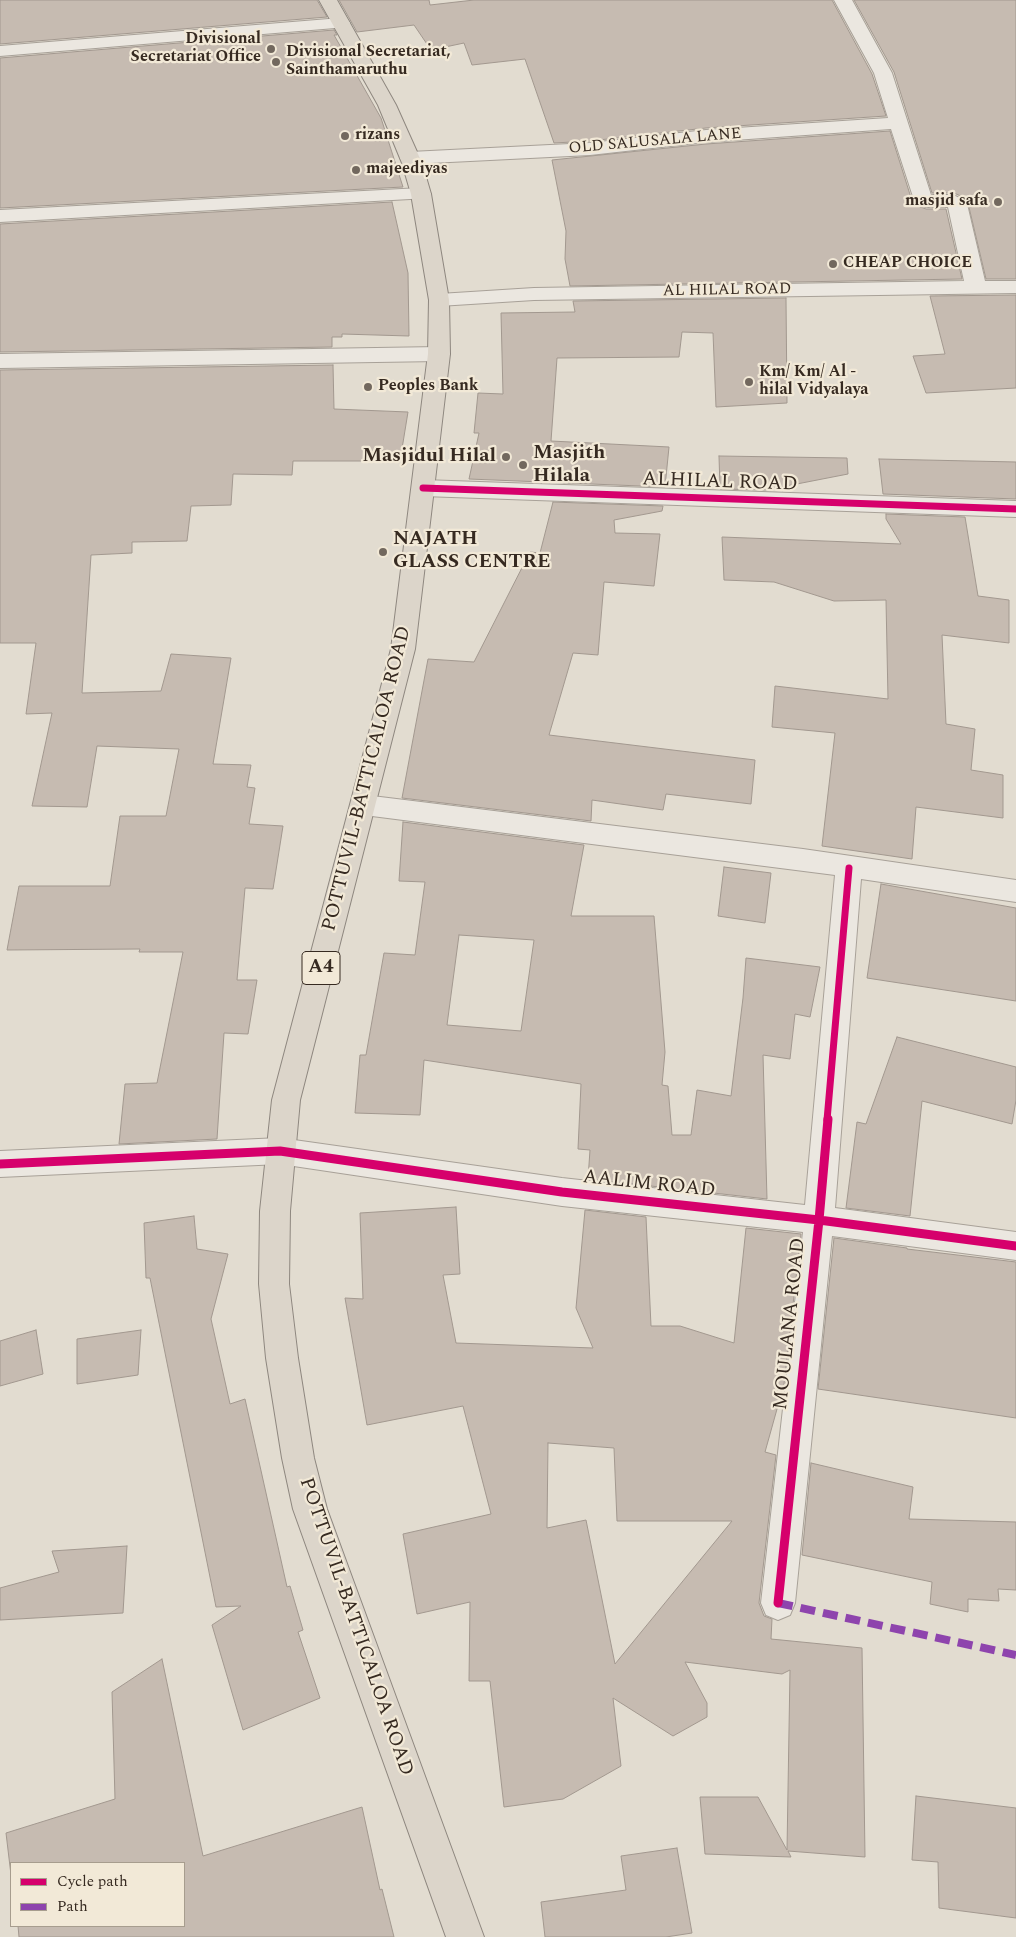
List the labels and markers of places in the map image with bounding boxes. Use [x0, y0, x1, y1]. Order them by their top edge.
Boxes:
place label: Divisional Secretariat Office [131, 30, 261, 68]
marker: Divisional Secretariat Office [265, 43, 277, 55]
place label: Divisional Secretariat, Sainthamaruthu [286, 43, 451, 81]
marker: Divisional Secretariat, Sainthamaruthu [270, 56, 282, 68]
place label: rizans [355, 126, 400, 146]
marker: rizans [339, 130, 351, 142]
place label: majeediyas [366, 160, 448, 180]
marker: majeediyas [350, 164, 362, 176]
place label: masjid safa [905, 192, 988, 212]
marker: masjid safa [992, 196, 1004, 208]
place label: CHEAP CHOICE [843, 254, 972, 274]
marker: CHEAP CHOICE [827, 258, 839, 270]
place label: Km/ Km/ Al - hilal Vidyalaya [759, 363, 869, 401]
marker: Km/ Km/ Al - hilal Vidyalaya [743, 376, 755, 388]
place label: Peoples Bank [378, 377, 478, 397]
marker: Peoples Bank [362, 381, 374, 393]
place label: Masjith Hilala [533, 442, 605, 489]
place label: Masjidul Hilal [362, 445, 496, 469]
marker: Masjidul Hilal [500, 451, 512, 463]
marker: Masjith Hilala [517, 459, 529, 471]
place label: NAJATH GLASS CENTRE [393, 528, 551, 575]
marker: NAJATH GLASS CENTRE [377, 546, 389, 558]

